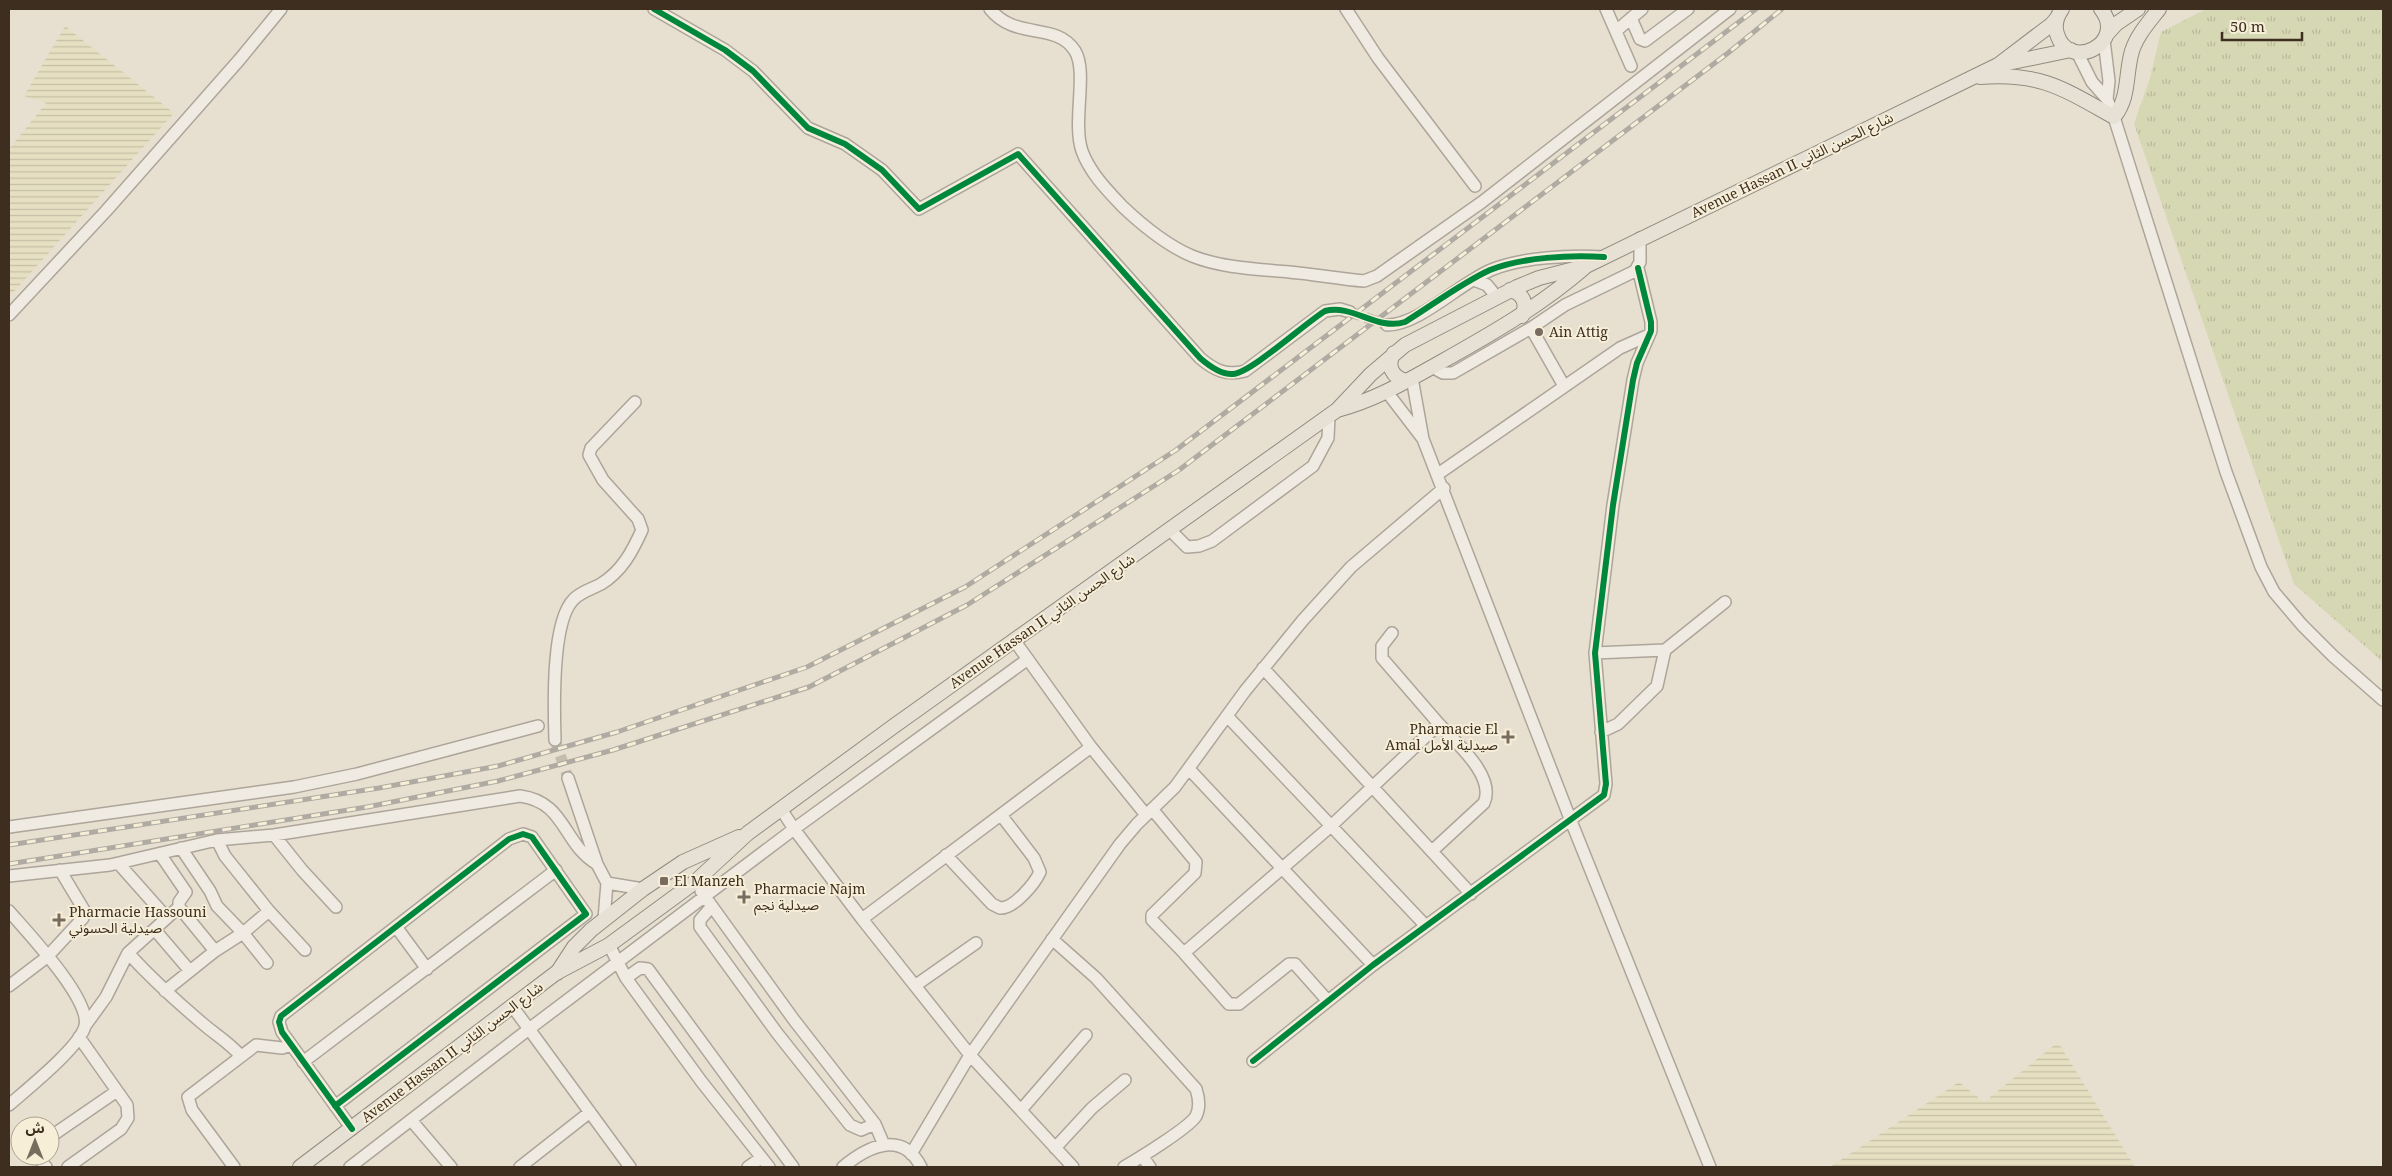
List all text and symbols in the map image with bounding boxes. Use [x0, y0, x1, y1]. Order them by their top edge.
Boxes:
scale bar [2222, 10, 2302, 42]
text: 50 m [2230, 16, 2265, 36]
street label: Avenue Hassan II شارع الحسن الثاني [1688, 107, 1897, 224]
place label: Ain Attig [1549, 322, 1608, 341]
marker: Ain Attig [1533, 326, 1545, 338]
street label: Avenue Hassan II شارع الحسن الثاني [945, 549, 1140, 694]
place label: Pharmacie El Amal صيدلية الأمل [1385, 719, 1499, 754]
marker: Pharmacie El Amal صيدلية الأمل [1502, 731, 1514, 743]
place label: El Manzeh [674, 871, 744, 890]
marker: El Manzeh [658, 875, 670, 887]
place label: Pharmacie Najm صيدلية نجم [754, 879, 865, 916]
marker: Pharmacie Najm صيدلية نجم [738, 891, 750, 903]
place label: Pharmacie Hassouni صيدلية الحسوني [69, 902, 207, 939]
marker: Pharmacie Hassouni صيدلية الحسوني [53, 914, 65, 926]
street label: Avenue Hassan II شارع الحسن الثاني [357, 977, 548, 1128]
north arrow [10, 1116, 60, 1166]
text: ش [25, 1118, 45, 1137]

